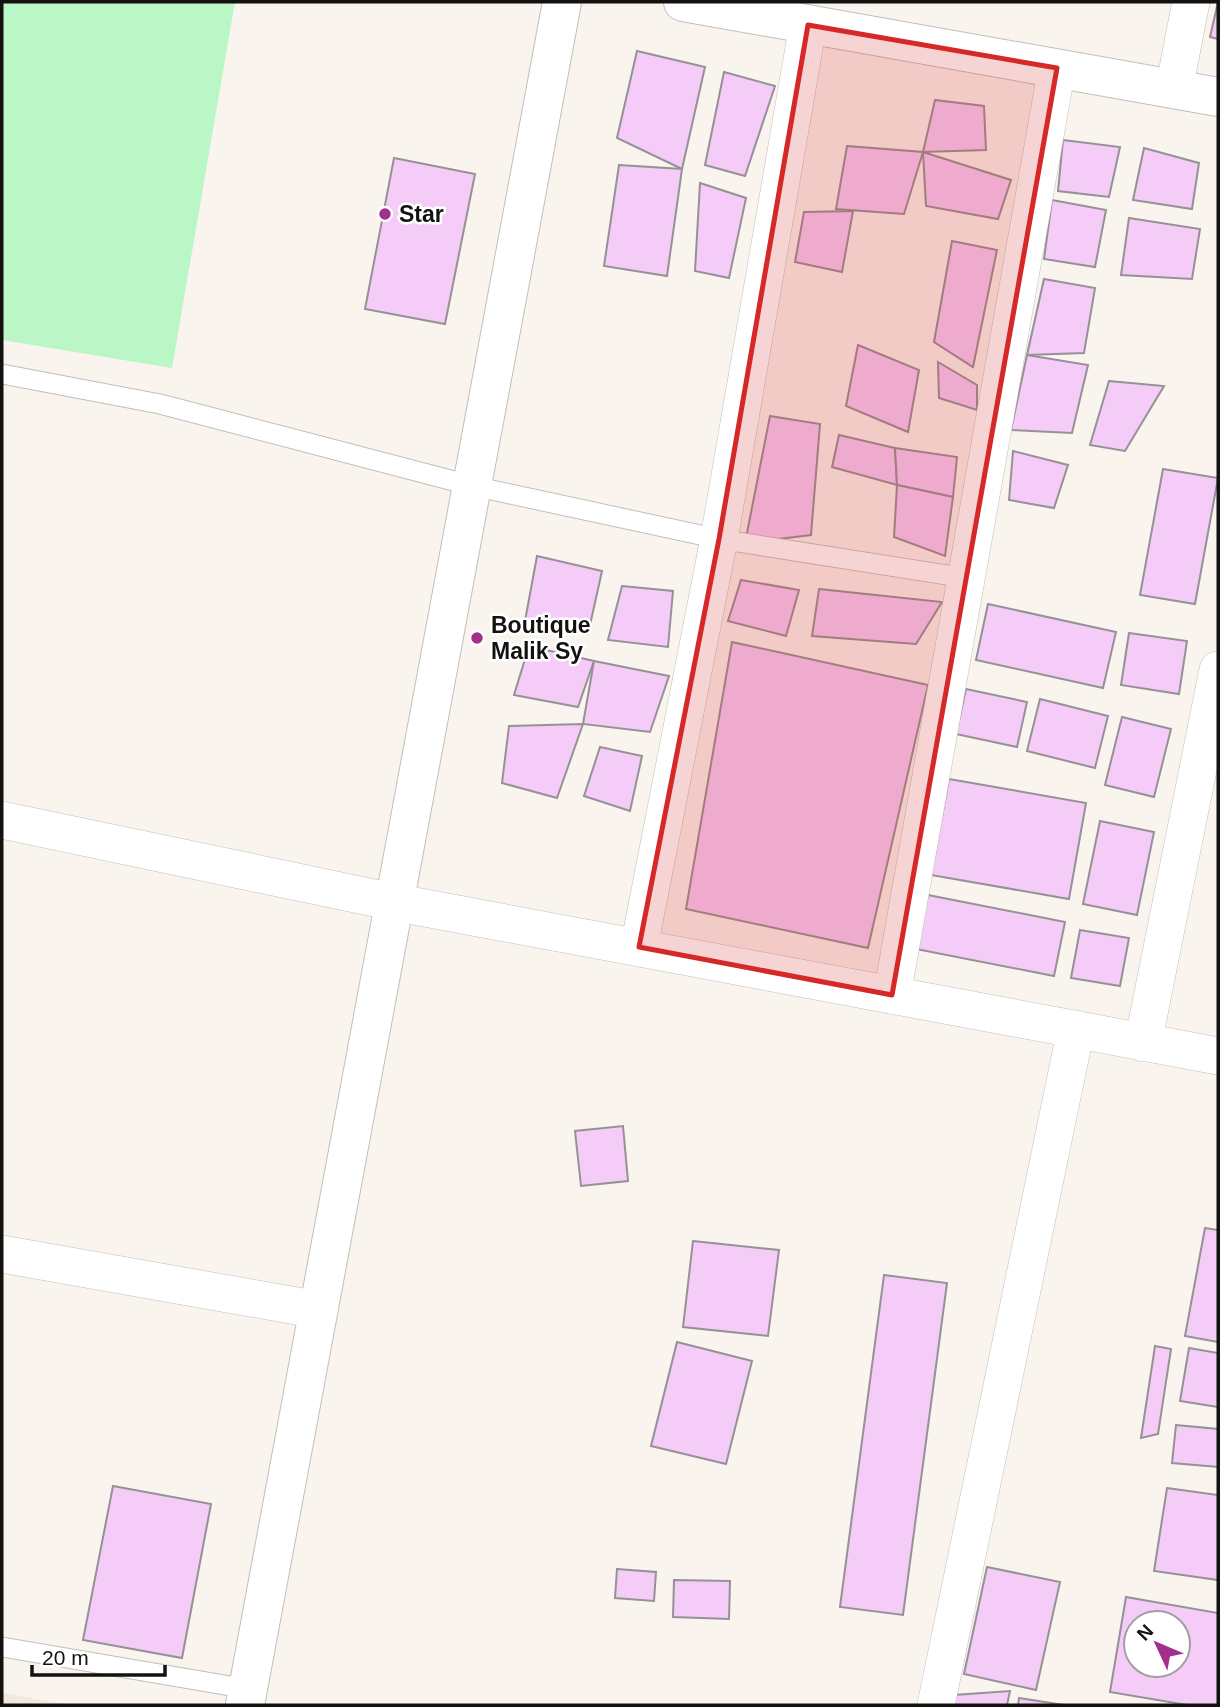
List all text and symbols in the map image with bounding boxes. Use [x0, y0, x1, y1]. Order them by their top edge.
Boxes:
place label: Star [399, 201, 444, 227]
marker: Star [377, 206, 393, 222]
place label: Boutique Malik Sy [491, 612, 591, 664]
marker: Boutique Malik Sy [469, 630, 485, 646]
north arrow [1122, 1609, 1192, 1679]
text: N [1133, 1620, 1157, 1645]
scale bar [32, 1634, 164, 1678]
text: 20 m [42, 1646, 89, 1669]

